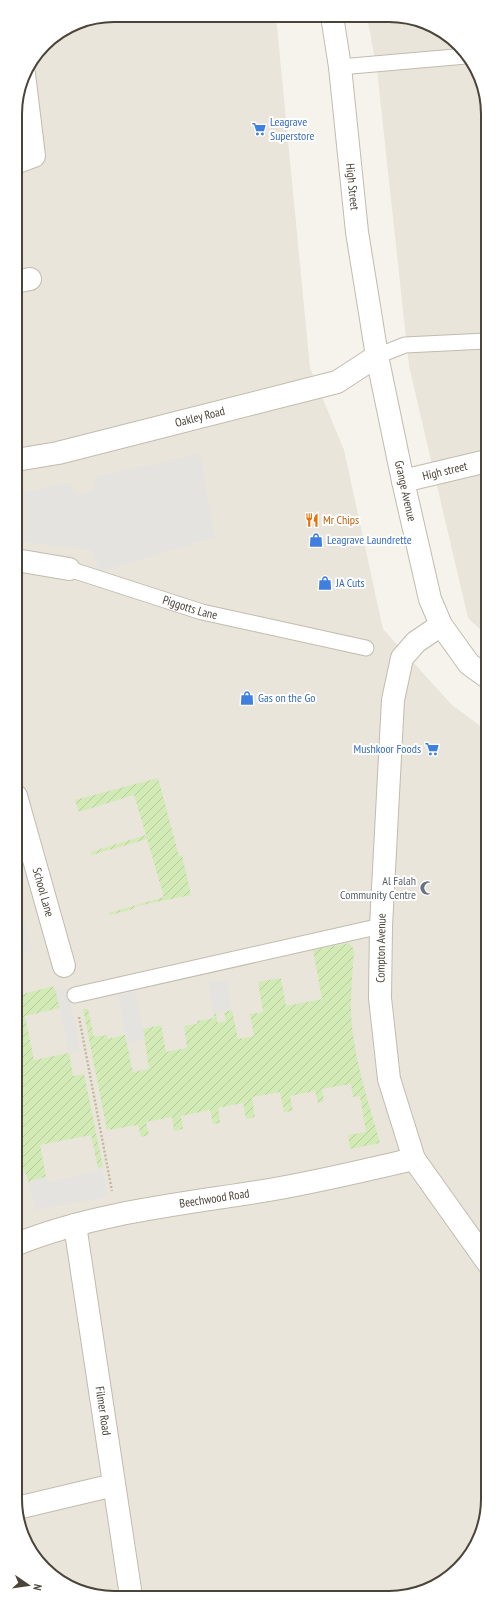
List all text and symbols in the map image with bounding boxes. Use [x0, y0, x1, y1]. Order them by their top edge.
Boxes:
place label: Leagrave Superstore [270, 114, 315, 143]
supermarket icon: Leagrave Superstore [251, 121, 267, 137]
street label: High Street [343, 163, 363, 212]
street label: Oakley Road [173, 403, 226, 430]
street label: High street [421, 458, 469, 483]
street label: Grange Avenue [392, 459, 420, 523]
restaurant icon: Mr Chips [304, 512, 320, 528]
place label: Mr Chips [323, 512, 359, 527]
shop icon: Leagrave Laundrette [308, 532, 324, 548]
place label: Leagrave Laundrette [327, 532, 412, 547]
shop icon: JA Cuts [317, 575, 333, 591]
place label: JA Cuts [335, 575, 365, 590]
street label: Piggotts Lane [161, 592, 219, 622]
shop icon: Gas on the Go [239, 690, 255, 706]
place label: Gas on the Go [258, 690, 315, 705]
place label: Mushkoor Foods [353, 741, 421, 756]
supermarket icon: Mushkoor Foods [424, 741, 440, 757]
street label: School Lane [30, 866, 58, 918]
place label: Al Falah Community Centre [340, 873, 416, 902]
mosque icon: Al Falah Community Centre [419, 880, 435, 896]
street label: Compton Avenue [372, 913, 389, 983]
street label: Beechwood Road [178, 1185, 250, 1211]
street label: Filmer Road [92, 1385, 115, 1436]
north arrow [8, 1565, 48, 1605]
text: N [30, 1583, 45, 1592]

